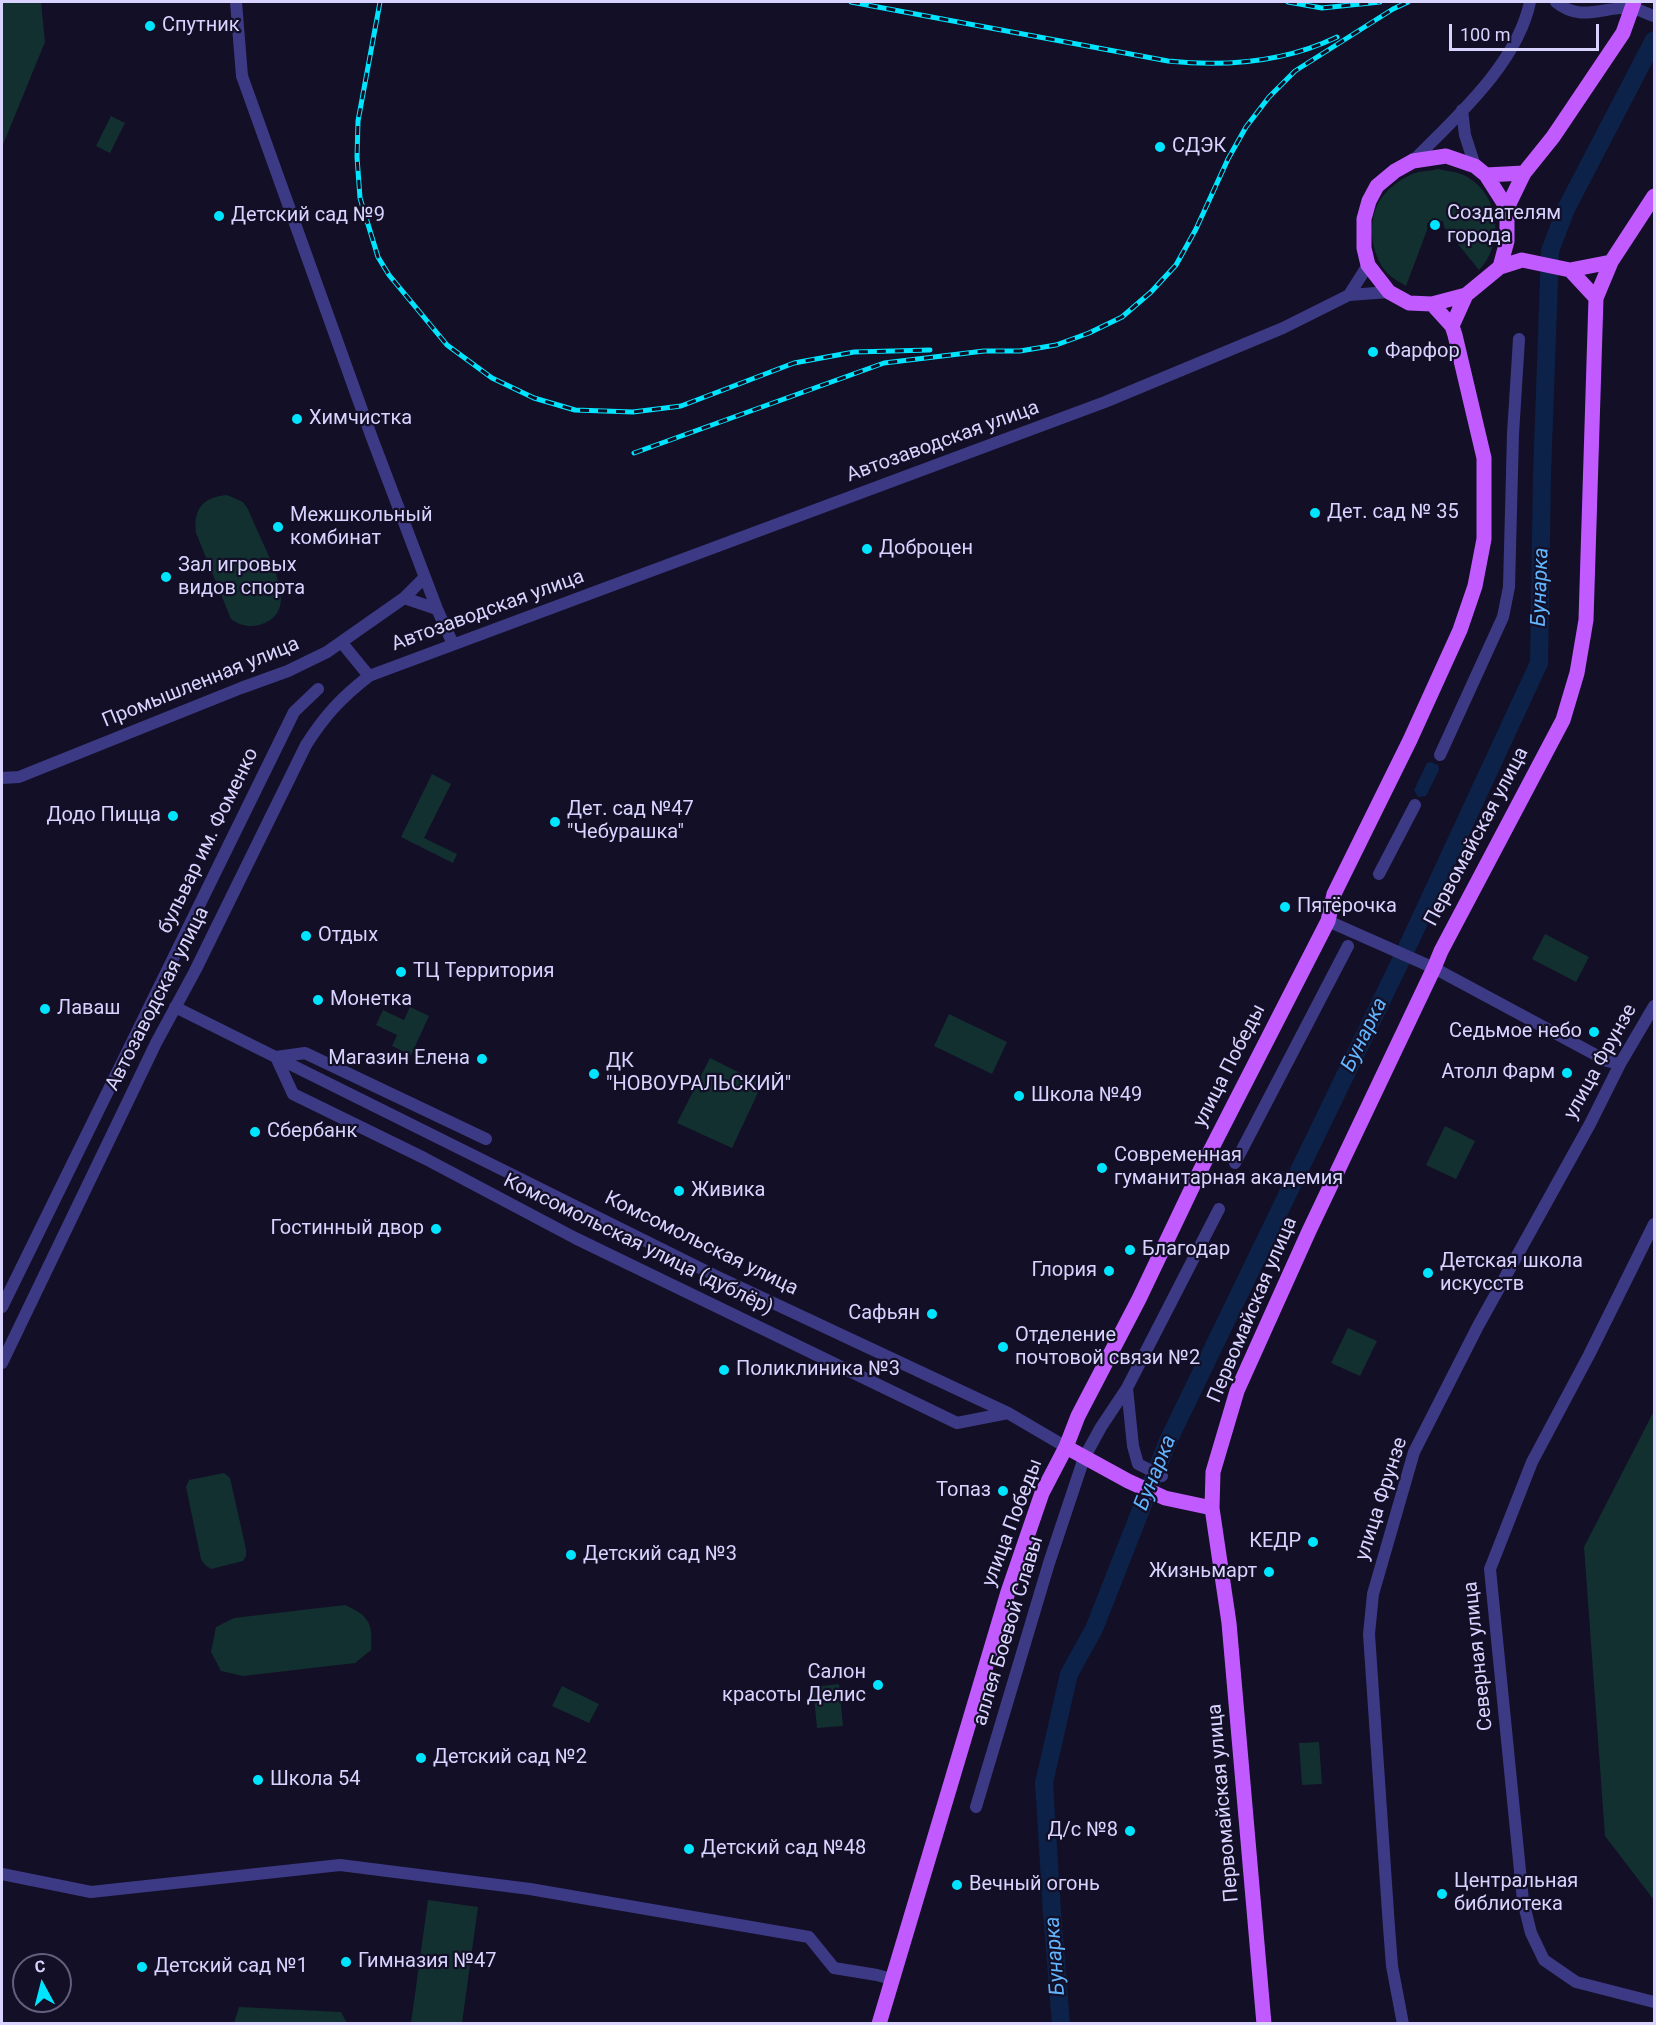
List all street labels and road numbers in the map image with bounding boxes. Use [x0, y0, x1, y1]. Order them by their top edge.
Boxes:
street label: Автозаводская улица [843, 396, 1043, 488]
street label: Автозаводская улица [388, 565, 588, 657]
street label: Промышленная улица [99, 632, 303, 734]
street label: Первомайская улица [1420, 743, 1534, 931]
street label: бульвар им. Фоменко [154, 744, 264, 938]
street label: Автозаводская улица [101, 903, 215, 1095]
street label: улица Победы [1189, 1000, 1271, 1132]
street label: улица Фрунзе [1559, 1000, 1643, 1124]
street label: Комсомольская улица (дублёр) [499, 1169, 777, 1321]
street label: Комсомольская улица [600, 1187, 802, 1301]
street label: Первомайская улица [1203, 1214, 1303, 1406]
street label: улица Фрунзе [1351, 1434, 1413, 1564]
street label: улица Победы [978, 1456, 1048, 1590]
street label: аллея Боевой Славы [969, 1533, 1049, 1729]
street label: Северная улица [1459, 1580, 1499, 1732]
street label: Первомайская улица [1203, 1703, 1245, 1903]

